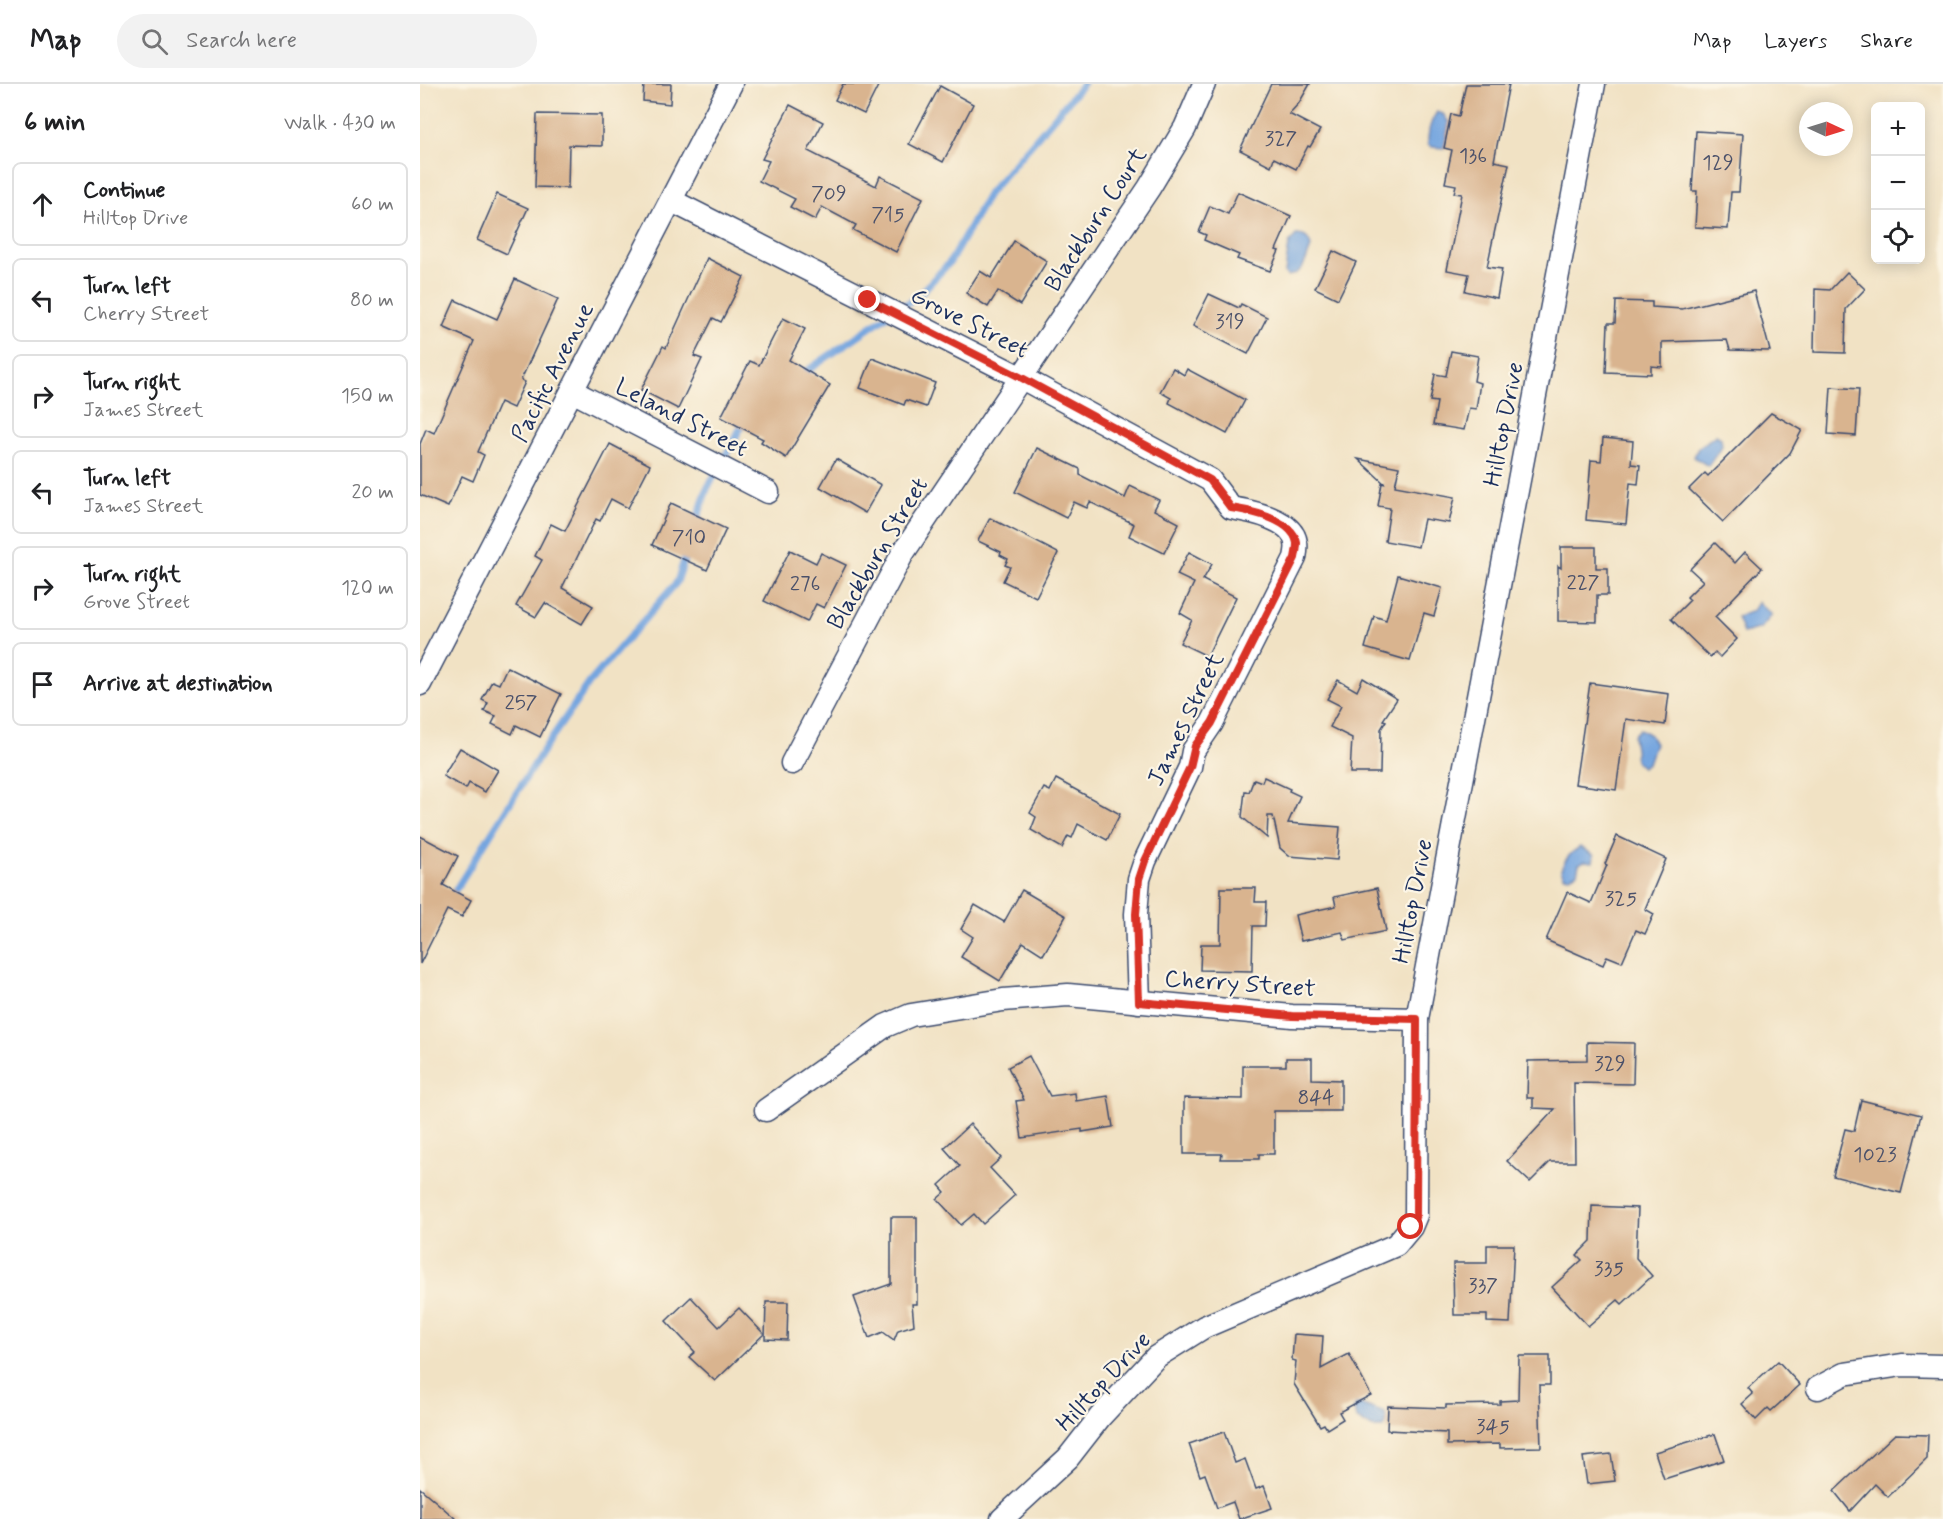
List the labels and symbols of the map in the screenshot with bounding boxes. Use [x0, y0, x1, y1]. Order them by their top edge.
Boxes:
north arrow [1799, 102, 1853, 156]
house number: 327 [1265, 125, 1297, 153]
street label: Blackburn Court [1038, 142, 1155, 298]
house number: 136 [1459, 142, 1487, 170]
house number: 129 [1702, 149, 1734, 177]
house number: 709 [811, 180, 847, 208]
house number: 715 [871, 201, 905, 229]
street label: Grove Street [905, 280, 1034, 366]
route end [854, 286, 880, 312]
street label: Pacific Avenue [505, 297, 602, 448]
house number: 319 [1215, 308, 1245, 336]
street label: Hilltop Drive [1477, 359, 1532, 489]
street label: Leland Street [610, 372, 753, 465]
street label: Blackburn Street [821, 472, 936, 636]
house number: 710 [672, 524, 706, 552]
house number: 227 [1566, 569, 1600, 597]
house number: 276 [790, 570, 820, 598]
street label: James Street [1141, 648, 1232, 791]
house number: 257 [504, 689, 538, 717]
street label: Hilltop Drive [1386, 836, 1441, 966]
house number: 325 [1605, 885, 1637, 913]
street label: Cherry Street [1163, 964, 1316, 1005]
house number: 329 [1594, 1050, 1626, 1078]
house number: 844 [1298, 1084, 1334, 1112]
house number: 1023 [1853, 1141, 1897, 1169]
route start [1397, 1213, 1423, 1239]
house number: 335 [1594, 1255, 1624, 1283]
house number: 337 [1468, 1272, 1498, 1300]
street label: Hilltop Drive [1050, 1325, 1158, 1439]
house number: 345 [1476, 1413, 1510, 1441]

